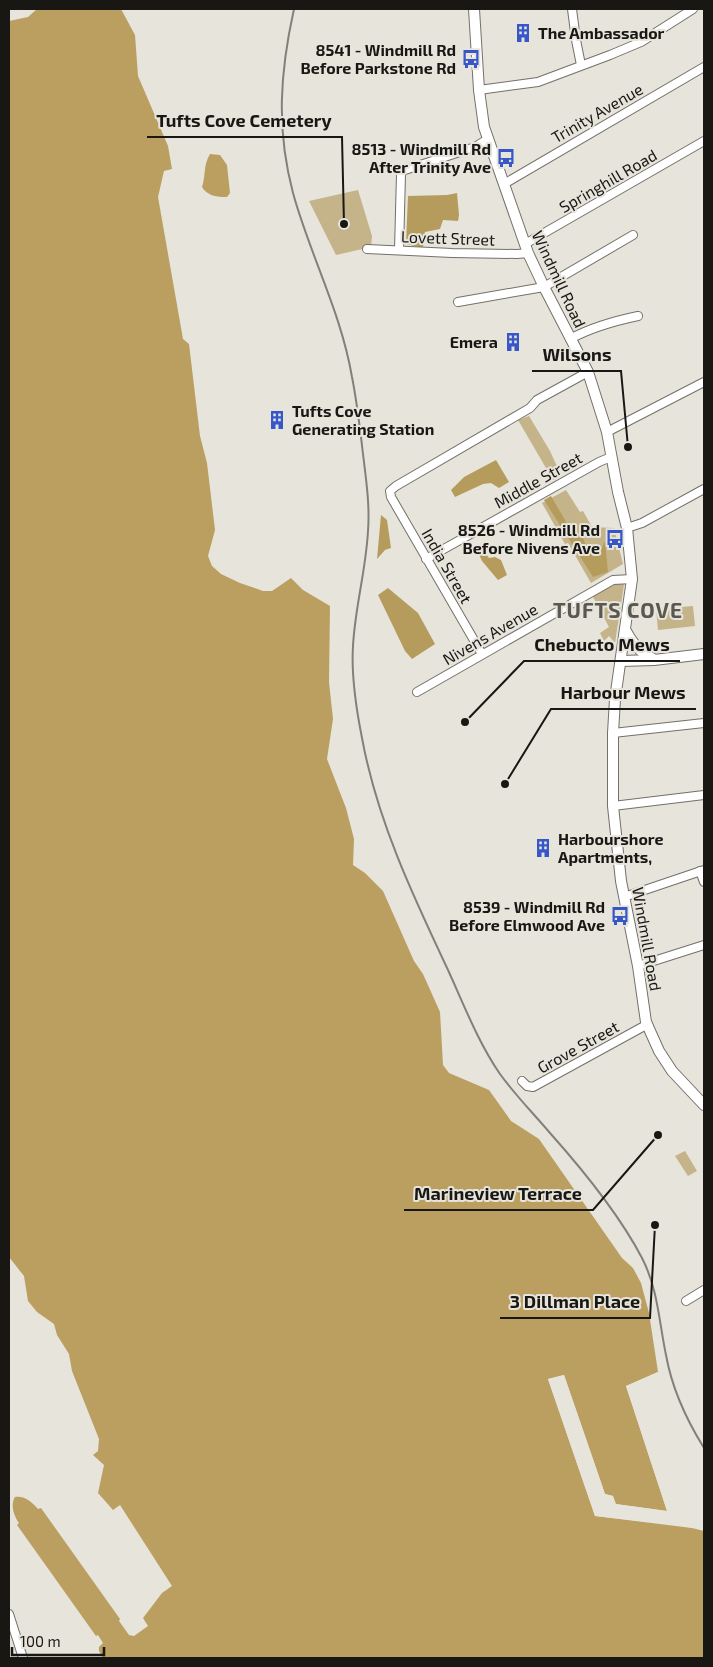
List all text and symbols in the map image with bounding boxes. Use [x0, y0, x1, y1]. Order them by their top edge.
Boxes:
building icon: The Ambassador [512, 22, 534, 44]
place label: The Ambassador [538, 23, 665, 42]
place label: 8541 - Windmill Rd Before Parkstone Rd [301, 40, 456, 77]
bus stop icon: 8541 - Windmill Rd Before Parkstone Rd [460, 48, 482, 70]
street label: Trinity Avenue [548, 79, 646, 146]
callout: Tufts Cove Cemetery [147, 104, 342, 137]
text: Tufts Cove Cemetery [156, 109, 333, 131]
place label: 8513 - Windmill Rd After Trinity Ave [352, 139, 491, 177]
street label: Springhill Road [556, 145, 660, 216]
bus stop icon: 8513 - Windmill Rd After Trinity Ave [495, 147, 517, 169]
street label: Lovett Street [401, 226, 496, 249]
street label: Windmill Road [529, 227, 590, 330]
building icon: Emera [502, 331, 524, 353]
place label: Emera [450, 332, 498, 351]
callout: Wilsons [532, 338, 621, 371]
text: Wilsons [543, 343, 612, 365]
place label: Tufts Cove Generating Station [292, 401, 434, 438]
building icon: Tufts Cove Generating Station [266, 409, 288, 431]
street label: Middle Street [490, 448, 585, 512]
place label: 8526 - Windmill Rd Before Nivens Ave [458, 520, 600, 557]
street label: India Street [418, 525, 477, 607]
bus stop icon: 8526 - Windmill Rd Before Nivens Ave [604, 528, 626, 550]
district label: TUFTS COVE [553, 597, 683, 622]
street label: Nivens Avenue [439, 599, 541, 668]
callout: Chebucto Mews [524, 628, 680, 661]
text: Chebucto Mews [534, 633, 670, 655]
callout: Harbour Mews [551, 676, 696, 709]
text: Harbour Mews [560, 681, 686, 703]
place label: Harbourshore Apartments, [558, 829, 664, 866]
building icon: Harbourshore Apartments, [532, 837, 554, 859]
street label: Windmill Road [629, 886, 666, 992]
place label: 8539 - Windmill Rd Before Elmwood Ave [449, 897, 605, 934]
bus stop icon: 8539 - Windmill Rd Before Elmwood Ave [609, 905, 631, 927]
street label: Grove Street [534, 1016, 622, 1077]
callout: Marineview Terrace [404, 1177, 593, 1210]
text: Marineview Terrace [414, 1182, 582, 1204]
callout: 3 Dillman Place [500, 1285, 650, 1318]
text: 3 Dillman Place [510, 1290, 640, 1312]
scale bar [12, 1624, 105, 1656]
text: 100 m [20, 1632, 61, 1650]

